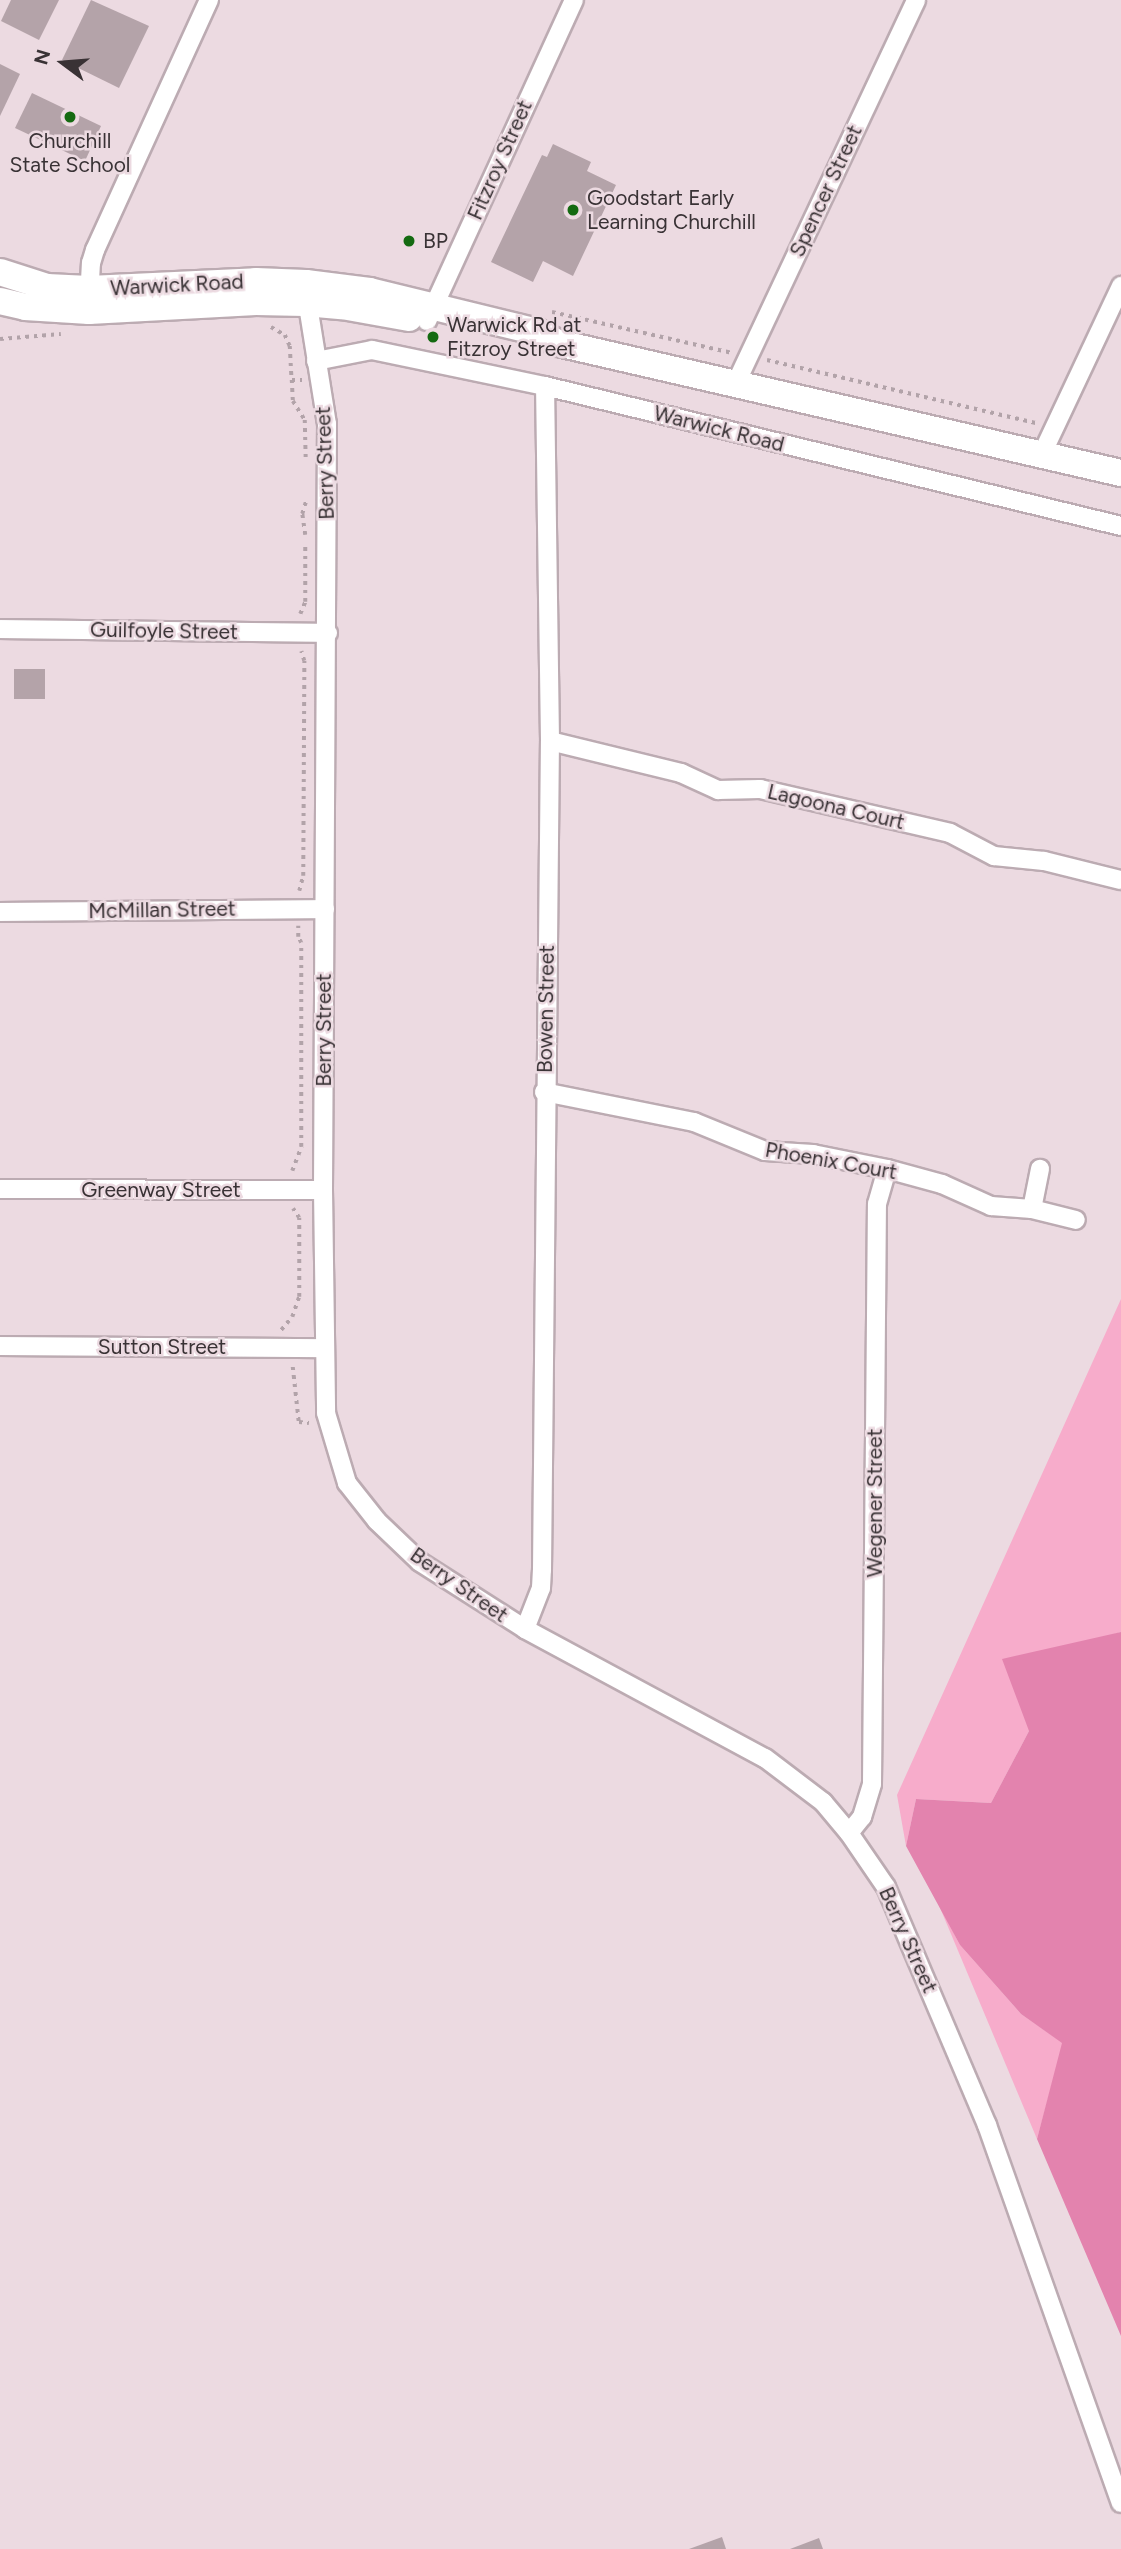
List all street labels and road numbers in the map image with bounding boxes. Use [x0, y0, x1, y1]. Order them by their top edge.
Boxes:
street label: Fitzroy Street [462, 96, 538, 224]
street label: Spencer Street [784, 121, 868, 261]
street label: Warwick Road [110, 269, 244, 301]
street label: Warwick Road [651, 401, 787, 457]
street label: Berry Street [310, 406, 340, 520]
street label: Guilfoyle Street [90, 617, 238, 645]
street label: Lagoona Court [765, 779, 907, 835]
street label: McMillan Street [88, 896, 236, 924]
street label: Bowen Street [532, 945, 560, 1073]
street label: Berry Street [311, 973, 337, 1087]
street label: Phoenix Court [763, 1137, 899, 1185]
street label: Greenway Street [81, 1177, 241, 1203]
street label: Sutton Street [98, 1334, 226, 1360]
street label: Wegener Street [862, 1429, 888, 1577]
street label: Berry Street [405, 1542, 513, 1628]
street label: Berry Street [873, 1883, 943, 1997]

